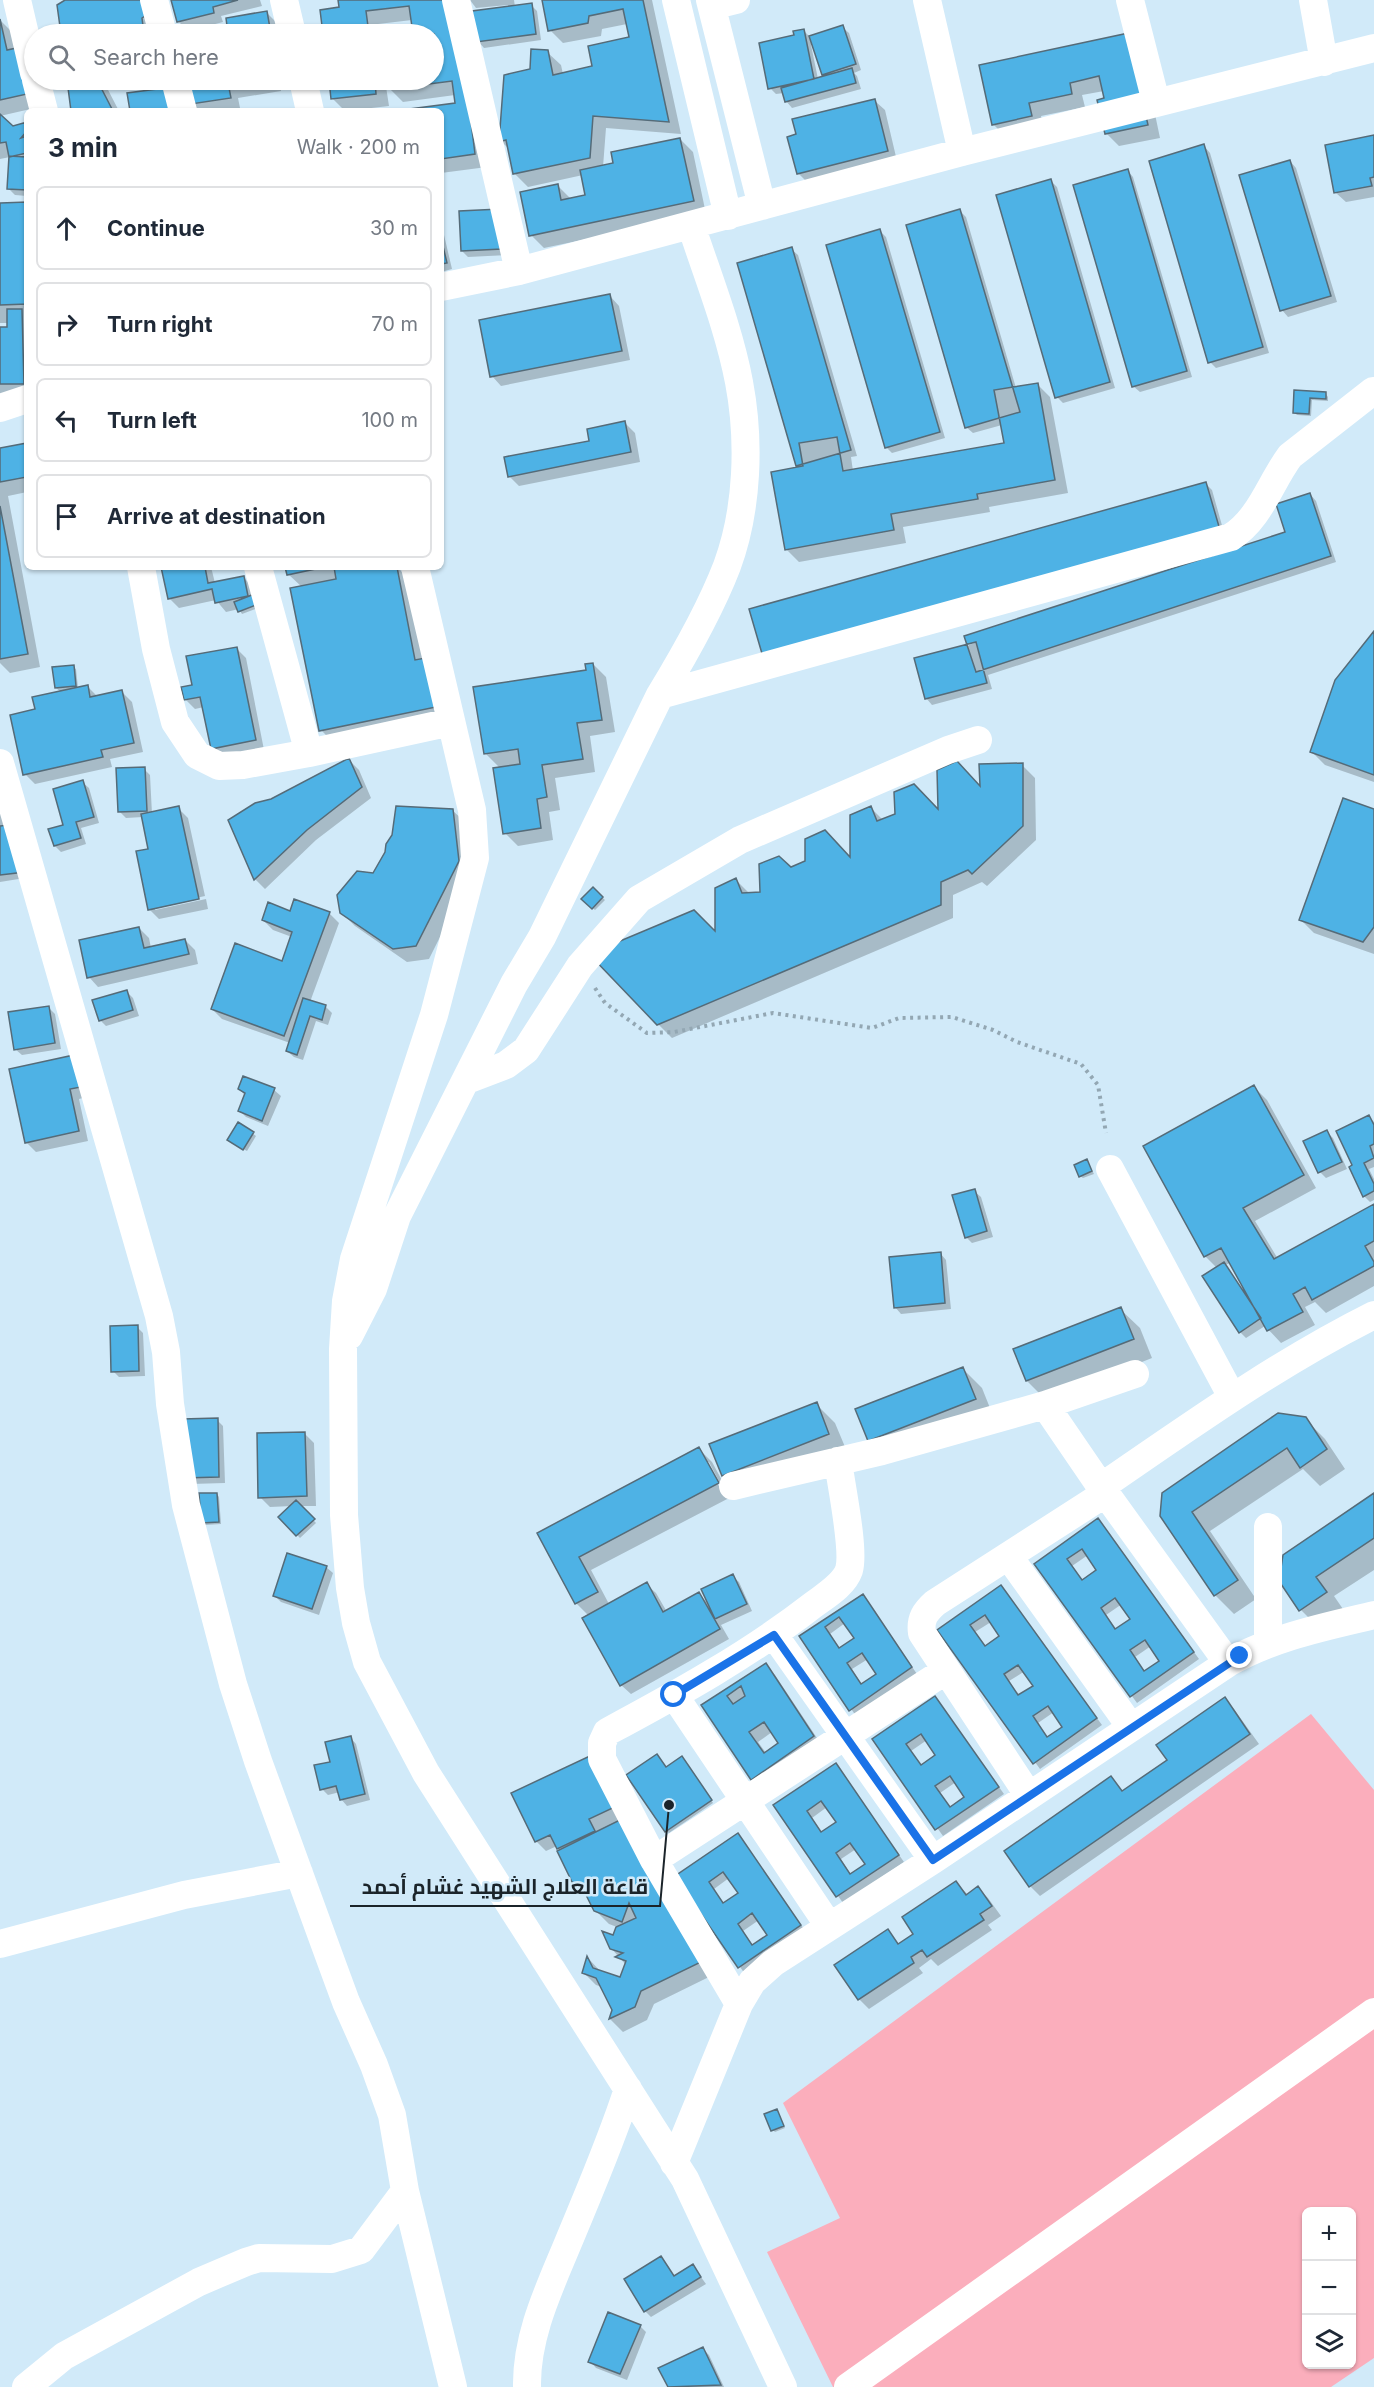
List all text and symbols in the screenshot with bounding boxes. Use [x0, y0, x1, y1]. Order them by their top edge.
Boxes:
search box [24, 24, 444, 90]
icon: search [45, 41, 78, 74]
text: Search here [93, 44, 219, 70]
text: 3 min [48, 132, 118, 163]
text: Walk · 200 m [297, 135, 420, 159]
icon: ahead [50, 212, 83, 245]
text: Continue [107, 215, 205, 241]
text: 30 m [370, 216, 418, 240]
icon: right [50, 308, 83, 341]
text: Turn right [107, 311, 213, 337]
text: 70 m [371, 312, 418, 336]
icon: left [50, 404, 83, 437]
text: Turn left [107, 407, 197, 433]
text: 100 m [361, 408, 418, 432]
icon: arrive [50, 500, 83, 533]
text: Arrive at destination [107, 503, 326, 529]
route end [1226, 1642, 1252, 1668]
route start [660, 1681, 686, 1707]
callout: قاعة العلاج الشهيد غشام أحمد [350, 1867, 660, 1906]
text: قاعة العلاج الشهيد غشام أحمد [362, 1873, 648, 1901]
map controls [1302, 2207, 1356, 2369]
button: + [1302, 2207, 1356, 2261]
button: − [1302, 2261, 1356, 2315]
button: layers [1302, 2315, 1356, 2369]

